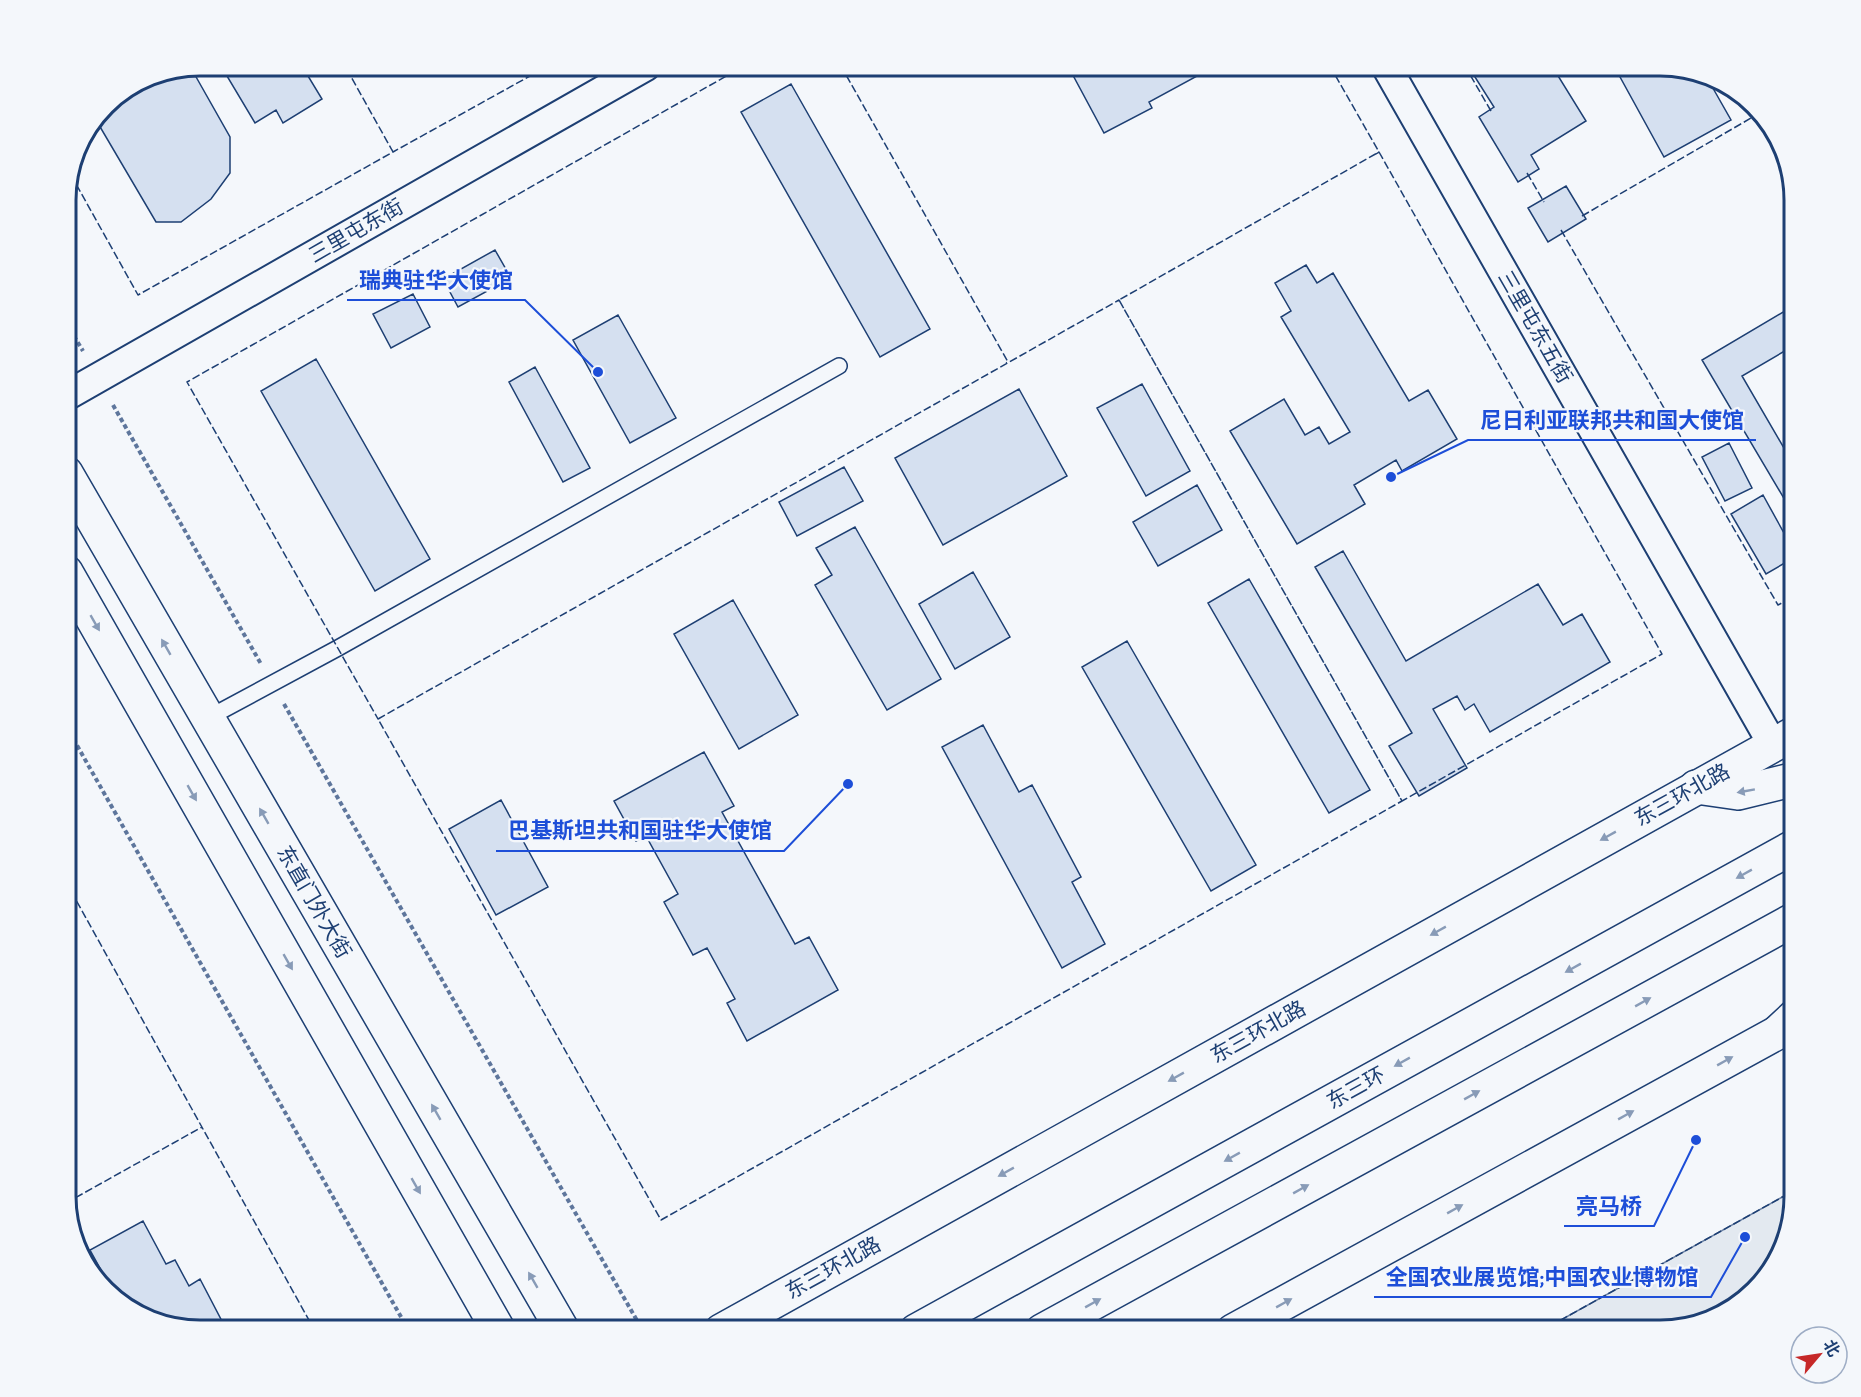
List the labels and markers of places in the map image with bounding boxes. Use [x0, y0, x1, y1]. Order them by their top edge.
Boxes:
callout: 瑞典驻华大使馆 [347, 260, 525, 300]
callout: 尼日利亚联邦共和国大使馆 [1468, 400, 1756, 440]
callout: 巴基斯坦共和国驻华大使馆 [496, 811, 784, 851]
callout: 亮马桥 [1564, 1186, 1654, 1226]
callout: 全国农业展览馆;中国农业博物馆 [1374, 1257, 1711, 1297]

